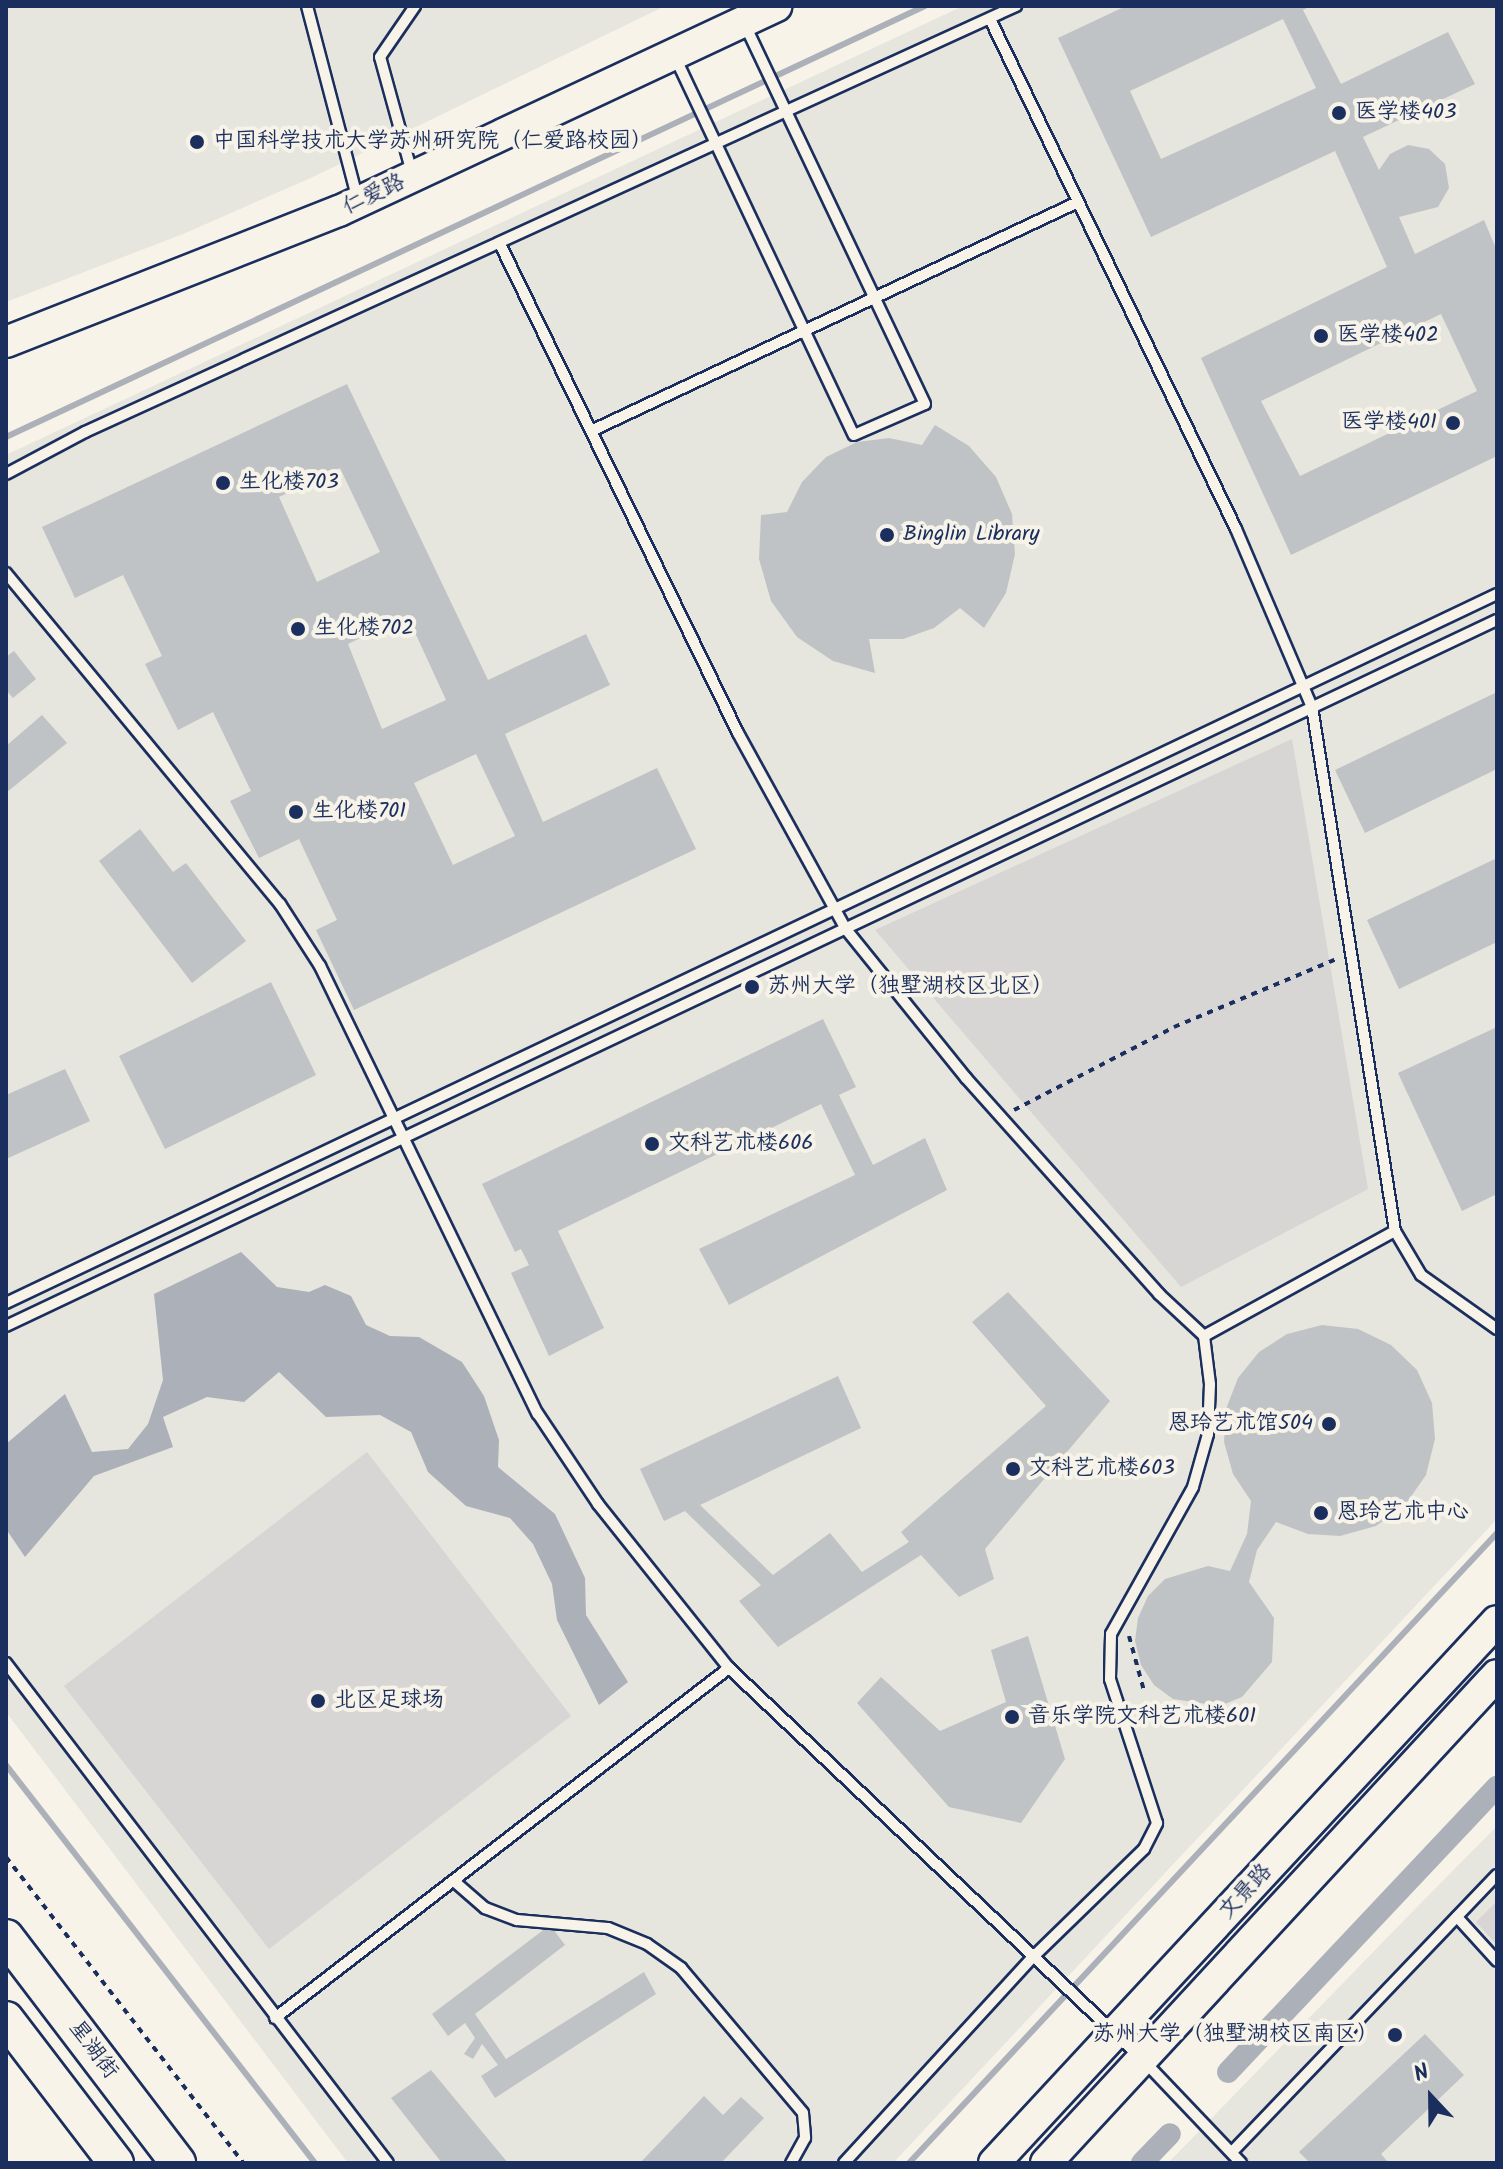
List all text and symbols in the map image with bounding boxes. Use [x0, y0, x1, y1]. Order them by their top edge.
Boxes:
place label: 医学楼403 [1355, 100, 1457, 126]
marker: 医学楼403 [1330, 104, 1348, 122]
place label: 中国科学技术大学苏州研究院（仁爱路校园） [213, 129, 653, 155]
marker: 中国科学技术大学苏州研究院（仁爱路校园） [188, 133, 206, 151]
street label: 仁爱路 [339, 169, 409, 221]
place label: 医学楼402 [1337, 323, 1439, 349]
marker: 医学楼402 [1312, 327, 1330, 345]
place label: 医学楼401 [1341, 410, 1437, 436]
marker: 医学楼401 [1444, 414, 1462, 432]
place label: 生化楼703 [239, 470, 339, 496]
marker: 生化楼703 [214, 474, 232, 492]
place label: Binglin Library [903, 522, 1040, 548]
marker: Binglin Library [878, 526, 896, 544]
place label: 生化楼702 [314, 616, 414, 642]
marker: 生化楼702 [289, 620, 307, 638]
place label: 生化楼701 [312, 799, 406, 825]
marker: 生化楼701 [287, 803, 305, 821]
place label: 苏州大学（独墅湖校区北区） [768, 974, 1054, 1000]
marker: 苏州大学（独墅湖校区北区） [743, 978, 761, 996]
place label: 文科艺术楼606 [668, 1131, 813, 1157]
marker: 文科艺术楼606 [643, 1135, 661, 1153]
place label: 恩玲艺术馆504 [1168, 1411, 1313, 1437]
marker: 恩玲艺术馆504 [1320, 1415, 1338, 1433]
place label: 文科艺术楼603 [1029, 1456, 1175, 1482]
marker: 文科艺术楼603 [1004, 1460, 1022, 1478]
place label: 恩玲艺术中心 [1337, 1500, 1469, 1526]
marker: 恩玲艺术中心 [1312, 1504, 1330, 1522]
place label: 北区足球场 [334, 1688, 444, 1714]
marker: 北区足球场 [309, 1692, 327, 1710]
place label: 音乐学院文科艺术楼601 [1028, 1704, 1256, 1730]
marker: 音乐学院文科艺术楼601 [1003, 1708, 1021, 1726]
street label: 文景路 [1214, 1859, 1278, 1925]
street label: 星湖街 [63, 2016, 123, 2084]
place label: 苏州大学（独墅湖校区南区） [1093, 2022, 1379, 2048]
marker: 苏州大学（独墅湖校区南区） [1386, 2026, 1404, 2044]
text: N [1409, 2055, 1435, 2093]
north arrow [1391, 2057, 1471, 2137]

